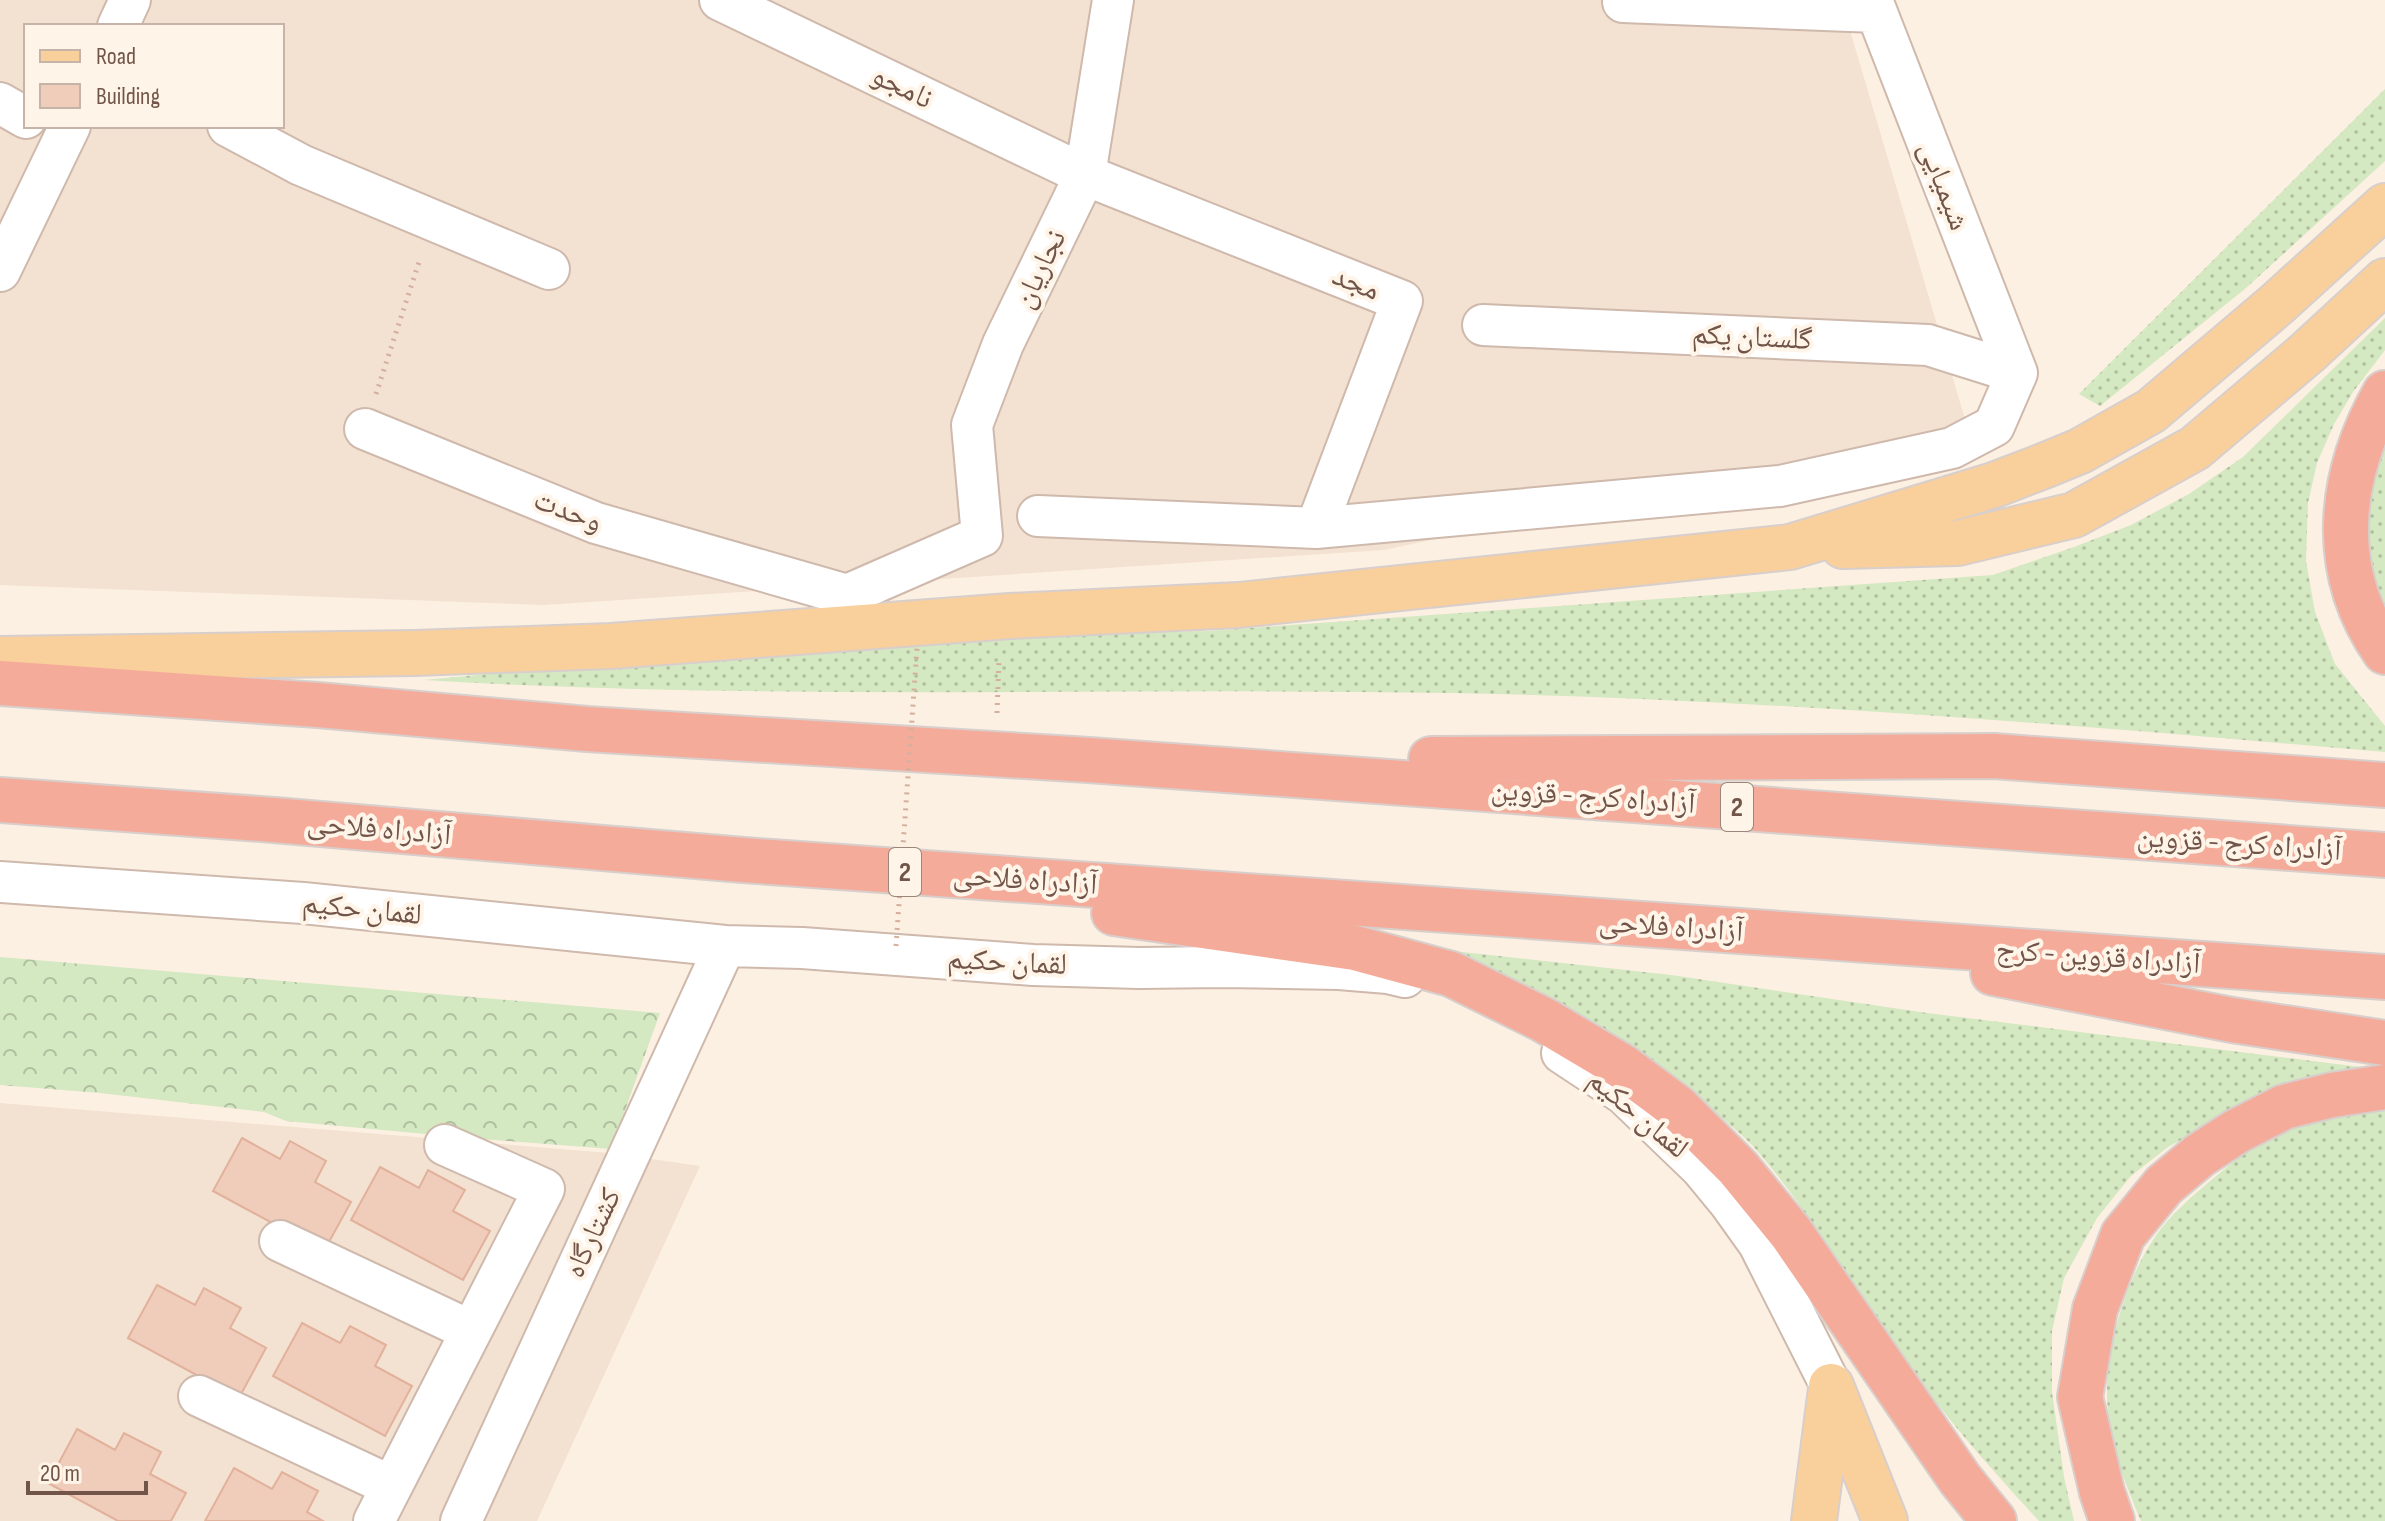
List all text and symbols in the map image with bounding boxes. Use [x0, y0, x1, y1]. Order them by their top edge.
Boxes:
legend [24, 24, 284, 128]
text: Road [96, 42, 136, 71]
street label: نامجو [866, 57, 938, 117]
text: Building [96, 82, 160, 111]
street label: شیمیایی [1911, 136, 1977, 236]
street label: نجاریان [1006, 224, 1074, 314]
street label: مجد [1327, 257, 1385, 309]
street label: گلستان یکم [1691, 316, 1813, 359]
street label: وحدت [529, 482, 607, 540]
street label: آزادراه کرج - قزوین [1490, 772, 1698, 822]
road number: 2 [1721, 783, 1753, 831]
street label: آزادراه فلاحی [305, 805, 454, 853]
street label: آزادراه کرج - قزوین [2136, 819, 2344, 869]
road number: 2 [889, 848, 921, 896]
street label: آزادراه فلاحی [952, 857, 1100, 903]
street label: لقمان حکیم [300, 885, 423, 934]
street label: آزادراه فلاحی [1598, 904, 1746, 950]
street label: آزادراه قزوین - کرج [1995, 932, 2203, 982]
street label: لقمان حکیم [946, 941, 1068, 984]
street label: لقمان حکیم [1580, 1062, 1695, 1167]
street label: کشتارگاه [557, 1183, 629, 1283]
scale bar [28, 1445, 146, 1495]
text: 20 m [40, 1459, 80, 1488]

